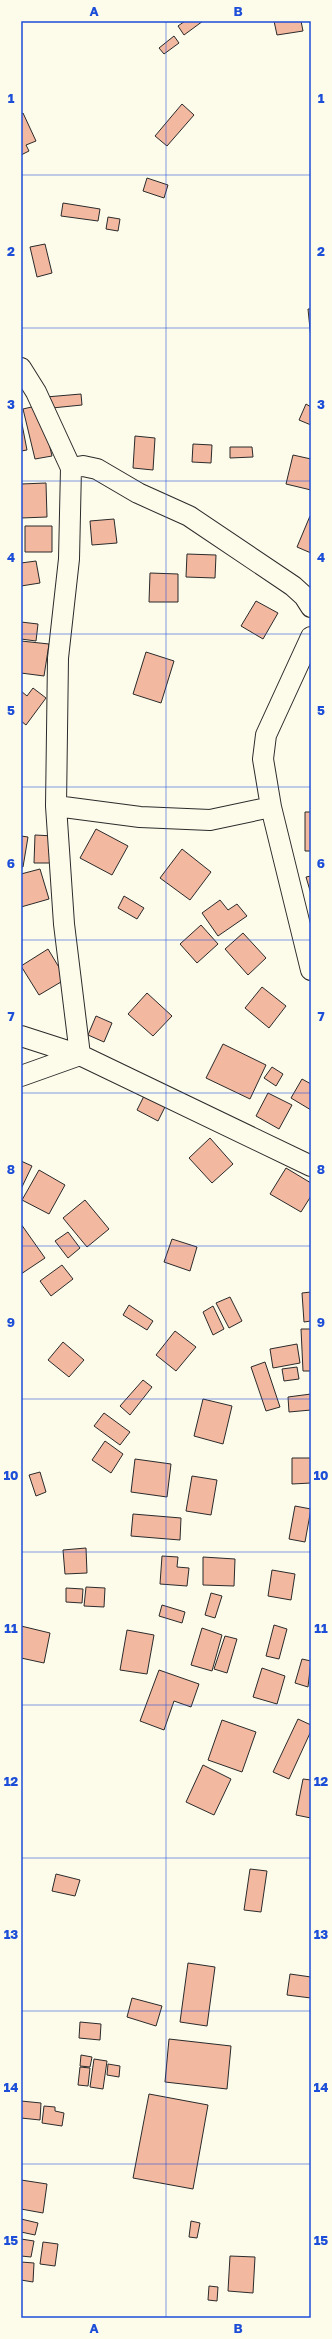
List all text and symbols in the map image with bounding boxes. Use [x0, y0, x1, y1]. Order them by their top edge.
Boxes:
text: A [89, 3, 99, 19]
text: B [233, 3, 243, 19]
text: 1 [8, 90, 15, 106]
text: 1 [318, 90, 325, 106]
text: 2 [7, 243, 15, 259]
text: 2 [317, 243, 325, 259]
text: 3 [7, 396, 15, 412]
text: 3 [317, 396, 325, 412]
text: 4 [7, 549, 15, 565]
text: 4 [317, 549, 325, 565]
text: 5 [7, 702, 15, 718]
text: 5 [317, 702, 325, 718]
text: 6 [7, 855, 15, 871]
text: 6 [317, 855, 325, 871]
text: 7 [7, 1008, 15, 1024]
text: 7 [317, 1008, 325, 1024]
text: 8 [7, 1161, 15, 1177]
text: 8 [317, 1161, 325, 1177]
text: 9 [7, 1314, 15, 1330]
text: 9 [317, 1314, 325, 1330]
text: 10 [3, 1467, 19, 1483]
text: 10 [313, 1467, 329, 1483]
text: 11 [4, 1620, 18, 1636]
text: 11 [314, 1620, 328, 1636]
text: 12 [4, 1773, 18, 1789]
text: 12 [314, 1773, 328, 1789]
text: 13 [4, 1926, 18, 1942]
text: 13 [314, 1926, 328, 1942]
text: 14 [4, 2079, 18, 2095]
text: 14 [314, 2079, 328, 2095]
text: 15 [4, 2232, 18, 2248]
text: 15 [314, 2232, 328, 2248]
text: A [89, 2320, 99, 2336]
text: B [233, 2320, 243, 2336]

